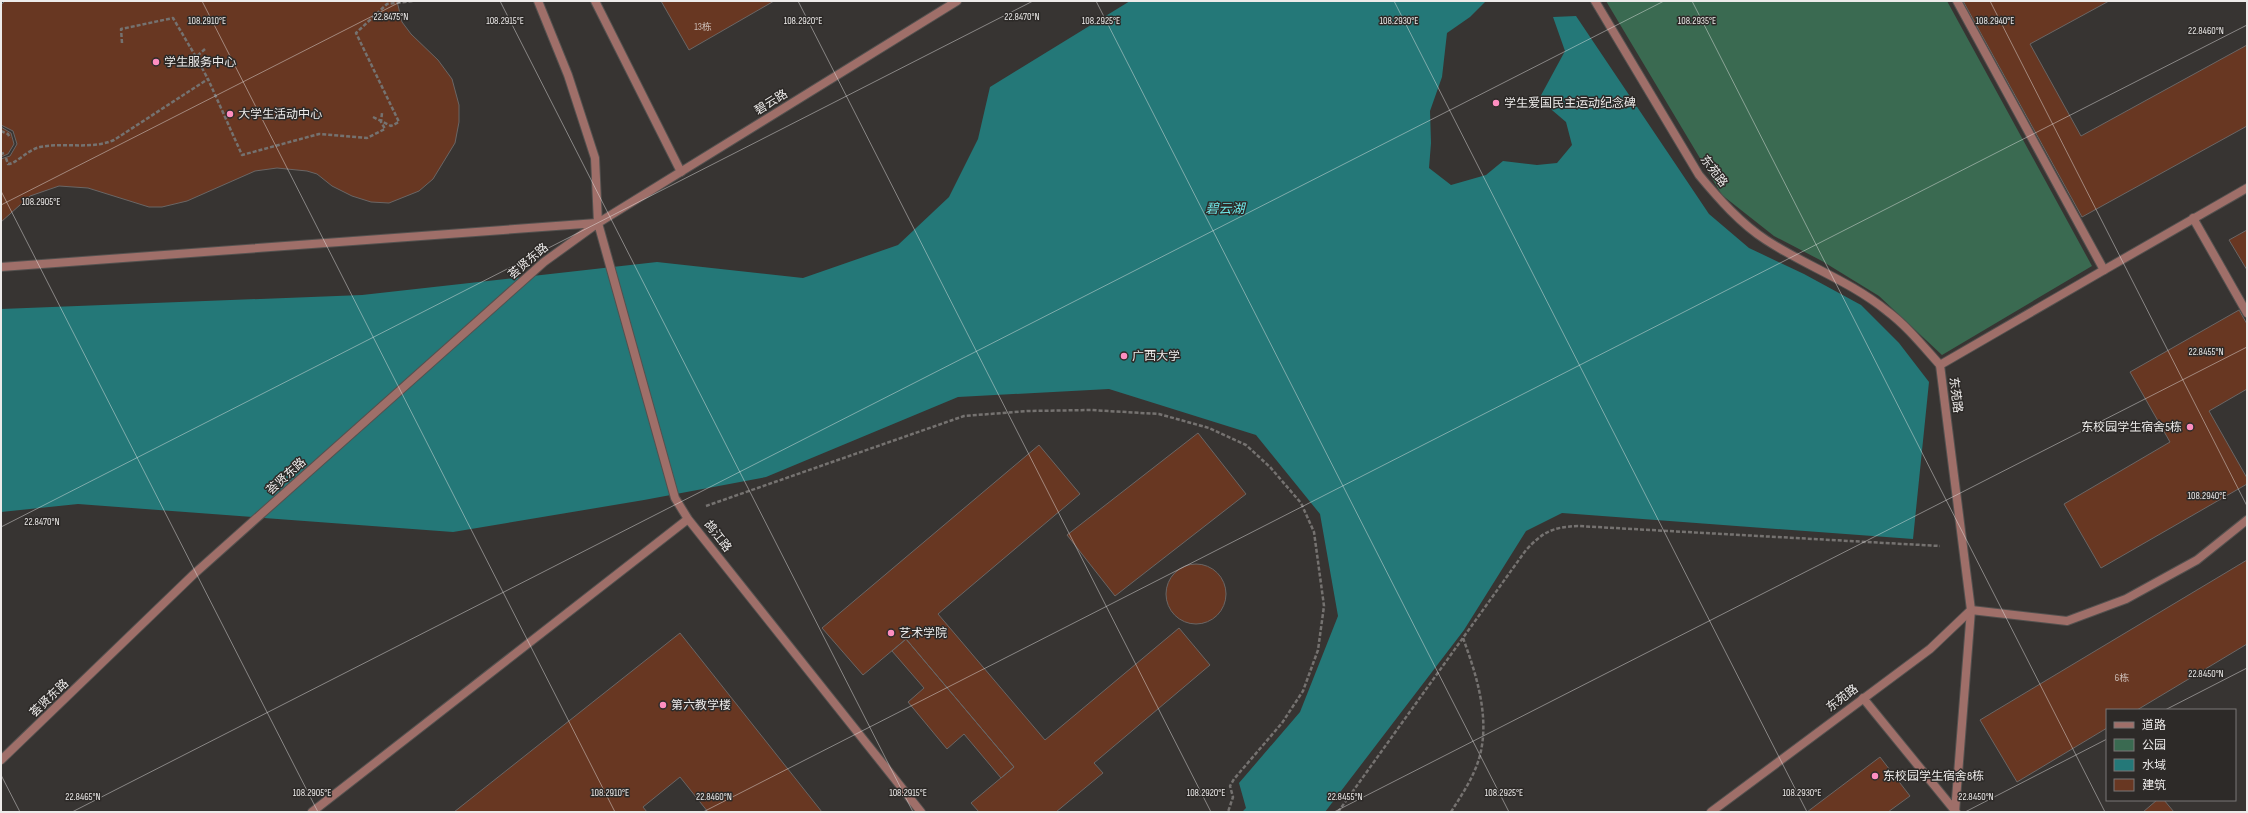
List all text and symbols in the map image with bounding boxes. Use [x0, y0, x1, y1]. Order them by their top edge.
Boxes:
text: 22.8475°N [374, 11, 408, 23]
text: 22.8470°N [1004, 11, 1040, 23]
text: 108.2910°E [188, 15, 226, 27]
text: 108.2915°E [486, 15, 524, 27]
text: 108.2920°E [784, 15, 822, 27]
text: 108.2925°E [1082, 15, 1120, 27]
text: 108.2930°E [1380, 15, 1418, 27]
text: 108.2935°E [1678, 15, 1716, 27]
text: 108.2940°E [1976, 15, 2014, 27]
house number: 13栋 [694, 21, 712, 33]
text: 22.8460°N [2188, 25, 2224, 37]
place label: 学生服务中心 [164, 55, 236, 70]
marker: 学生服务中心 [151, 57, 161, 67]
street label: 碧云路 [752, 87, 791, 118]
place label: 学生爱国民主运动纪念碑 [1504, 96, 1636, 111]
marker: 学生爱国民主运动纪念碑 [1491, 98, 1501, 108]
place label: 大学生活动中心 [238, 107, 322, 122]
marker: 大学生活动中心 [225, 109, 235, 119]
street label: 东苑路 [1697, 152, 1730, 190]
text: 108.2905°E [22, 196, 60, 208]
water label: 碧云湖 [1205, 201, 1246, 217]
street label: 荟贤东路 [505, 240, 552, 283]
text: 22.8455°N [2189, 346, 2223, 358]
place label: 广西大学 [1132, 349, 1180, 364]
marker: 广西大学 [1119, 351, 1129, 361]
street label: 东苑路 [1946, 376, 1965, 414]
place label: 东校园学生宿舍5栋 [2081, 420, 2182, 435]
marker: 东校园学生宿舍5栋 [2185, 422, 2195, 432]
street label: 荟贤东路 [263, 455, 309, 498]
text: 108.2940°E [2188, 490, 2226, 502]
text: 22.8470°N [24, 516, 60, 528]
street label: 鸪江路 [701, 518, 735, 555]
place label: 艺术学院 [899, 626, 947, 641]
marker: 艺术学院 [886, 628, 896, 638]
text: 22.8450°N [2188, 668, 2224, 680]
house number: 6栋 [2115, 672, 2129, 684]
street label: 荟贤东路 [27, 676, 72, 720]
street label: 东苑路 [1823, 682, 1861, 715]
place label: 第六教学楼 [671, 698, 731, 713]
marker: 第六教学楼 [658, 700, 668, 710]
legend [2106, 709, 2236, 801]
text: 道路 [2142, 718, 2166, 733]
text: 公园 [2142, 738, 2166, 753]
text: 水域 [2142, 758, 2166, 773]
place label: 东校园学生宿舍8栋 [1883, 769, 1984, 784]
marker: 东校园学生宿舍8栋 [1870, 771, 1880, 781]
text: 建筑 [2142, 778, 2166, 793]
text: 108.2905°E [293, 787, 331, 799]
text: 108.2910°E [591, 787, 629, 799]
text: 108.2915°E [889, 787, 927, 799]
text: 108.2920°E [1187, 787, 1225, 799]
text: 108.2925°E [1485, 787, 1523, 799]
text: 108.2930°E [1783, 787, 1821, 799]
text: 22.8465°N [65, 791, 101, 803]
text: 22.8460°N [696, 791, 732, 803]
text: 22.8455°N [1328, 791, 1362, 803]
text: 22.8450°N [1958, 791, 1994, 803]

